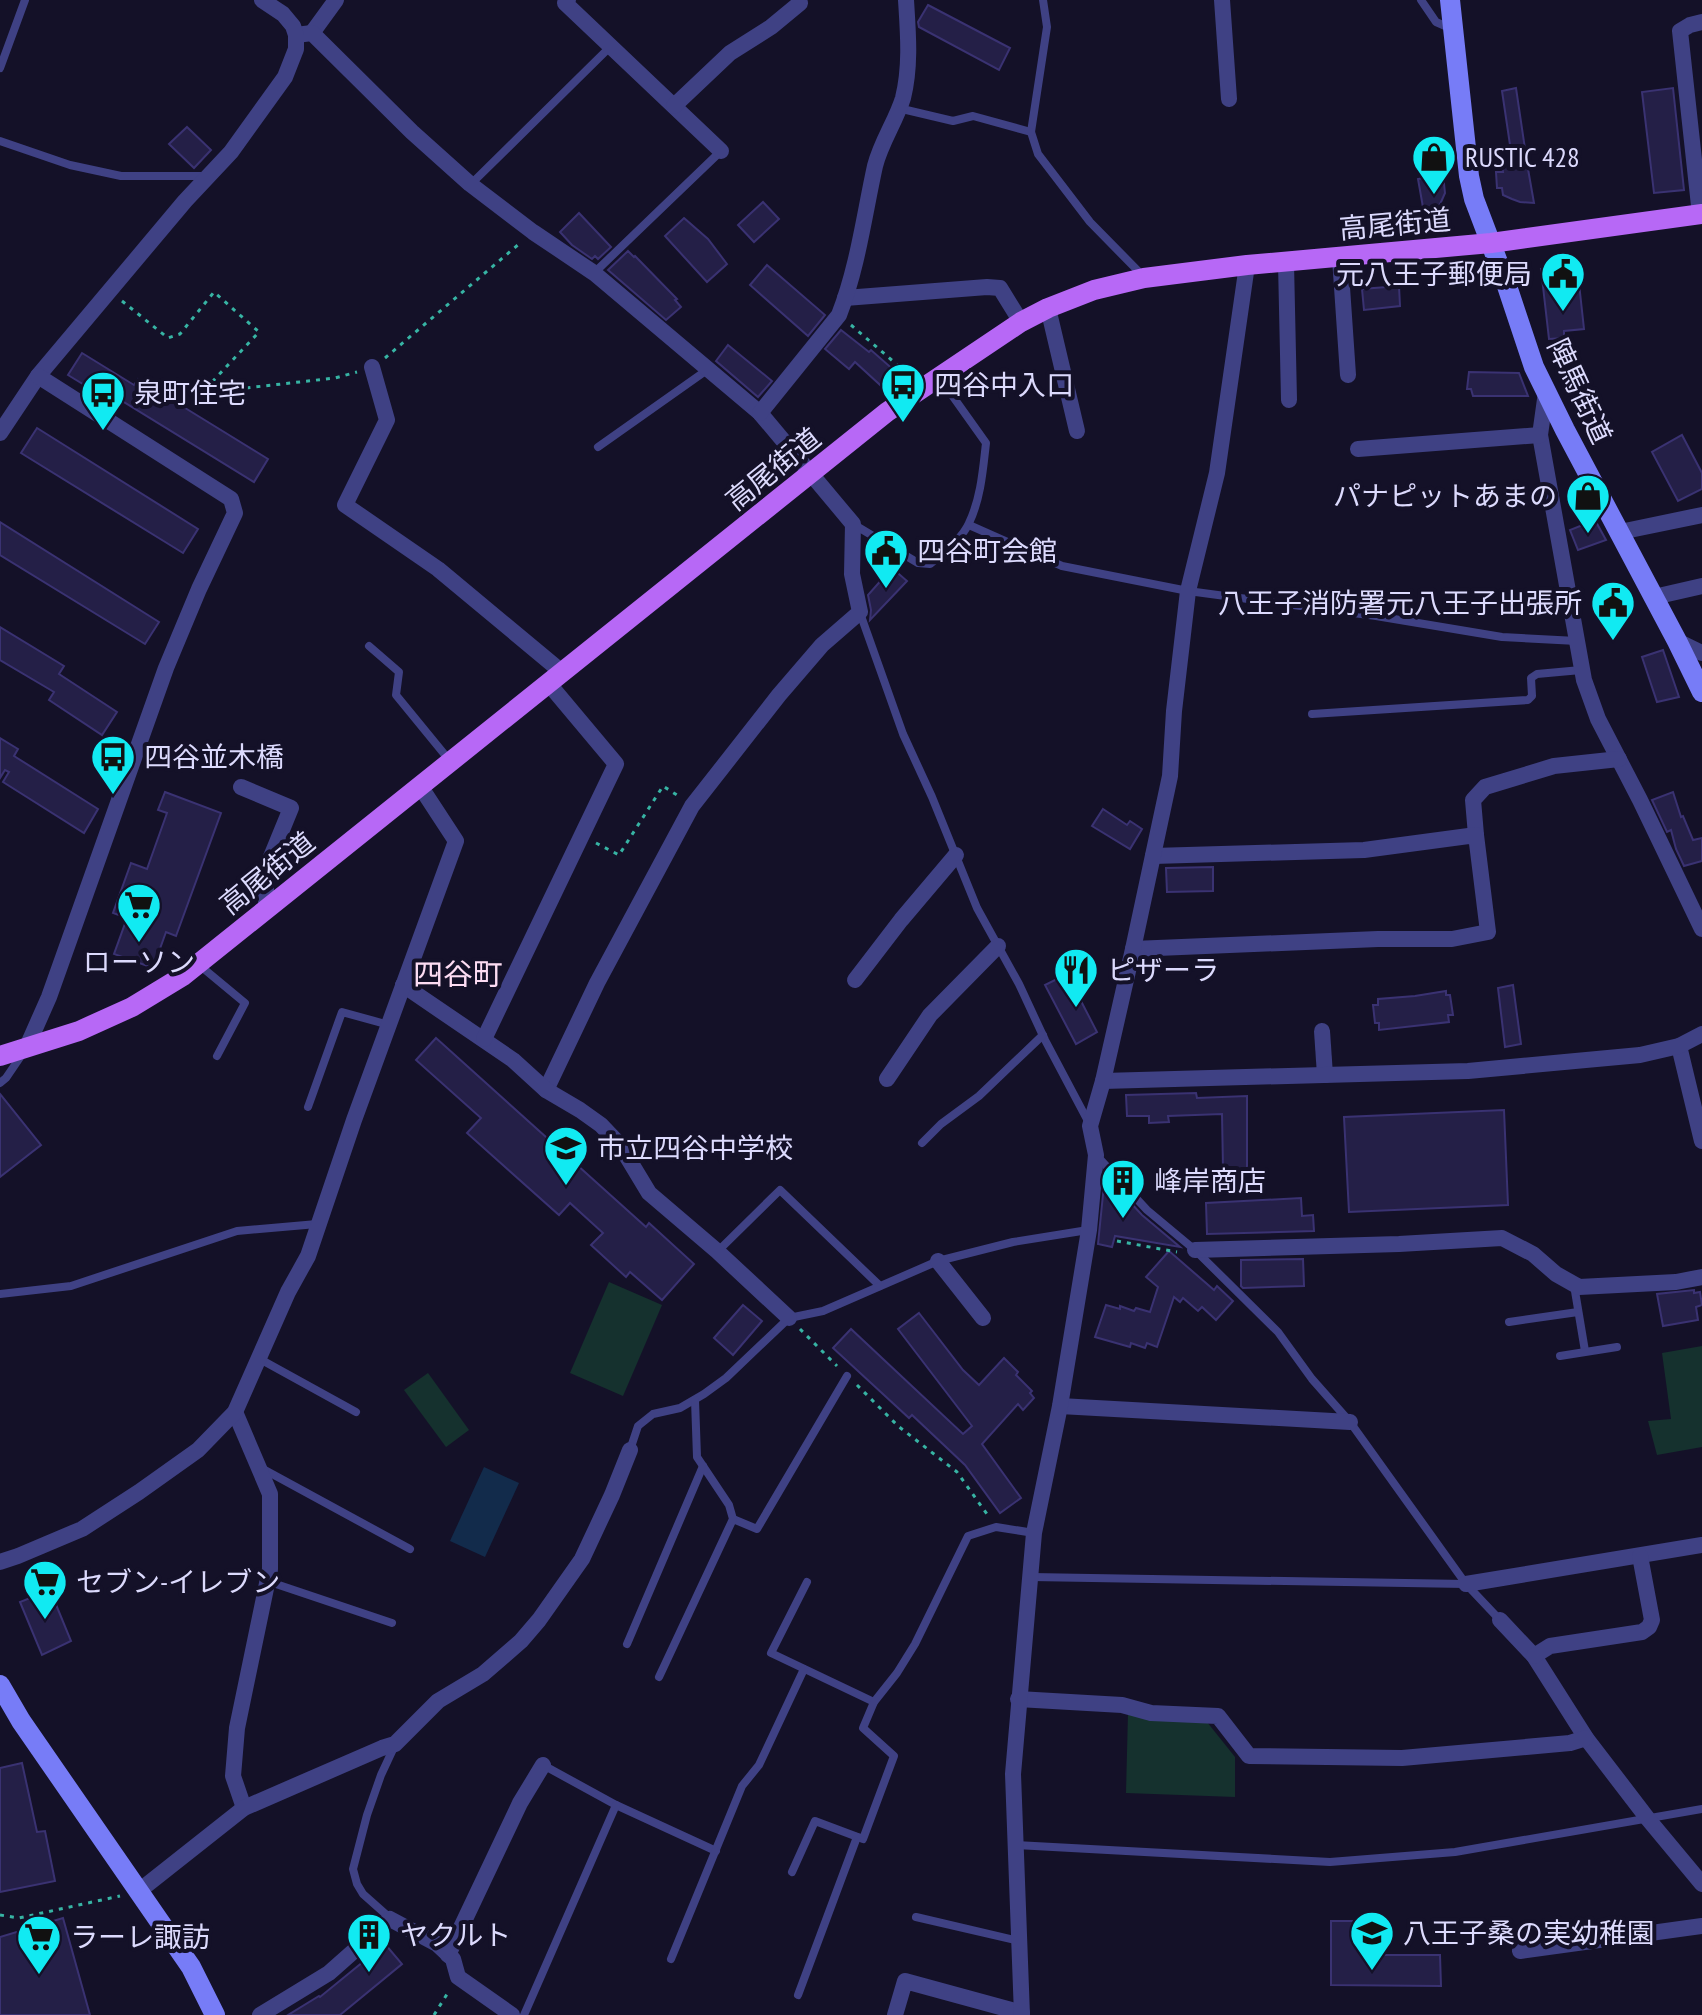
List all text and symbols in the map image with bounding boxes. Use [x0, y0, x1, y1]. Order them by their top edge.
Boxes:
shop icon: RUSTIC 428 [1410, 133, 1458, 196]
place label: RUSTIC 428 [1465, 138, 1580, 175]
street label: 高尾街道 [1338, 200, 1452, 247]
public building icon: 元八王子郵便局 [1539, 250, 1587, 313]
place label: 元八王子郵便局 [1336, 255, 1532, 292]
street label: 陣馬街道 [1540, 332, 1621, 449]
bus stop icon: 四谷中入口 [879, 361, 927, 424]
place label: 四谷中入口 [934, 366, 1074, 403]
bus stop icon: 泉町住宅 [79, 369, 127, 432]
place label: 泉町住宅 [134, 374, 246, 411]
street label: 高尾街道 [718, 419, 828, 518]
shop icon: パナピットあまの [1564, 472, 1612, 535]
place label: パナピットあまの [1333, 477, 1557, 514]
public building icon: 四谷町会館 [862, 527, 910, 590]
place label: 四谷町会館 [917, 532, 1057, 569]
public building icon: 八王子消防署元八王子出張所 [1589, 579, 1637, 642]
place label: 八王子消防署元八王子出張所 [1218, 584, 1582, 621]
bus stop icon: 四谷並木橋 [89, 733, 137, 796]
place label: 四谷並木橋 [144, 738, 284, 775]
street label: 高尾街道 [212, 823, 322, 922]
supermarket icon: ローソン [115, 881, 163, 944]
place label: ローソン [83, 943, 195, 980]
restaurant icon: ピザーラ [1052, 946, 1100, 1009]
place label: ピザーラ [1107, 951, 1219, 988]
district label: 四谷町 [413, 954, 503, 993]
school or university icon: 市立四谷中学校 [542, 1124, 590, 1187]
place label: 市立四谷中学校 [597, 1129, 793, 1166]
building icon: 峰岸商店 [1099, 1157, 1147, 1220]
place label: 峰岸商店 [1154, 1162, 1266, 1199]
supermarket icon: セブン-イレブン [21, 1558, 69, 1621]
place label: セブン-イレブン [76, 1563, 280, 1600]
school or university icon: 八王子桑の実幼稚園 [1348, 1909, 1396, 1972]
building icon: ヤクルト [345, 1911, 393, 1974]
supermarket icon: ラーレ諏訪 [15, 1913, 63, 1976]
place label: 八王子桑の実幼稚園 [1403, 1914, 1655, 1951]
place label: ヤクルト [400, 1916, 511, 1953]
place label: ラーレ諏訪 [70, 1918, 210, 1955]

